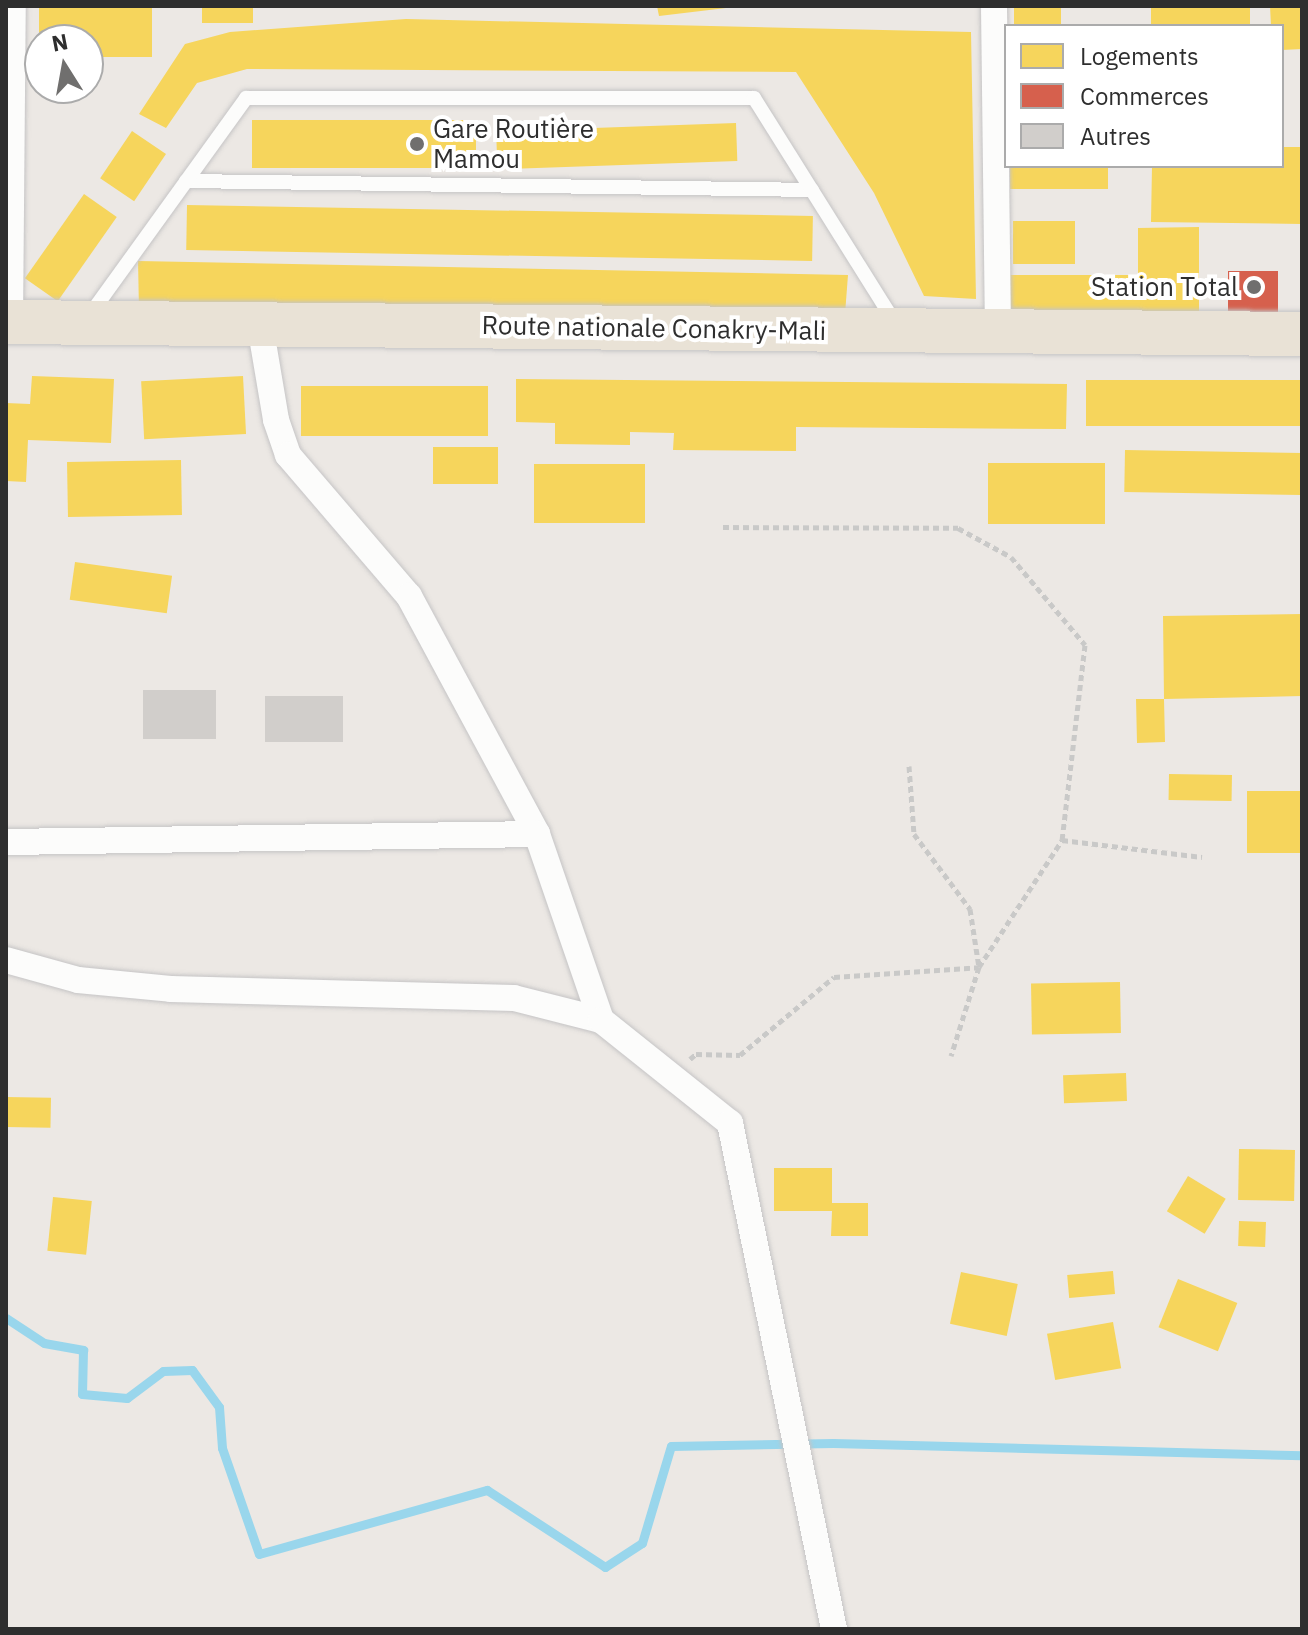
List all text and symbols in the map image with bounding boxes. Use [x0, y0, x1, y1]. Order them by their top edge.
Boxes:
north arrow [24, 24, 104, 104]
legend [1004, 24, 1284, 168]
text: N [49, 26, 70, 58]
text: Logements [1080, 40, 1199, 72]
text: Commerces [1080, 80, 1209, 112]
place label: Gare Routière Mamou [433, 113, 594, 174]
text: Autres [1080, 120, 1151, 152]
marker: Gare Routière Mamou [408, 135, 426, 153]
place label: Station Total [1091, 271, 1238, 303]
marker: Station Total [1245, 278, 1263, 296]
street label: Route nationale Conakry-Mali [482, 309, 826, 347]

